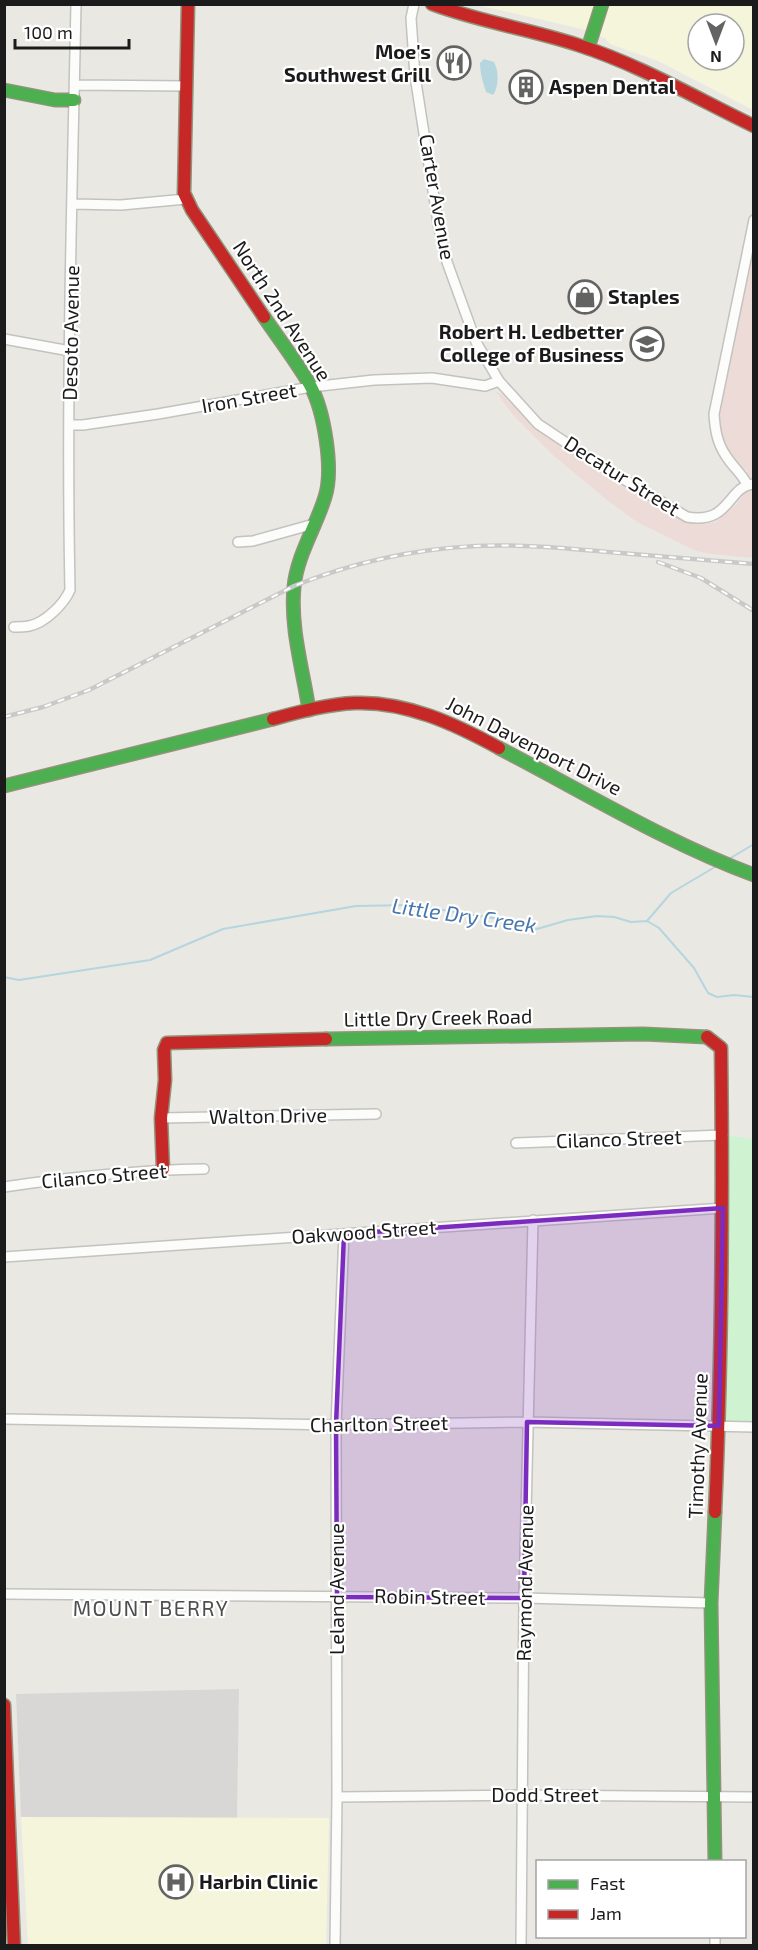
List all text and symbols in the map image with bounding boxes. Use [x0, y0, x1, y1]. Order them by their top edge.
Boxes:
scale bar [15, 12, 129, 50]
north arrow [686, 12, 746, 72]
text: 100 m [24, 21, 73, 43]
place label: Moe's Southwest Grill [284, 39, 431, 86]
restaurant icon: Moe's Southwest Grill [436, 45, 472, 81]
text: N [710, 48, 722, 67]
building icon: Aspen Dental [508, 69, 544, 105]
place label: Aspen Dental [549, 74, 676, 98]
street label: Carter Avenue [415, 132, 461, 262]
street label: North 2nd Avenue [229, 236, 337, 385]
street label: Desoto Avenue [57, 265, 83, 401]
shop icon: Staples [567, 279, 603, 315]
place label: Staples [608, 284, 680, 308]
place label: Robert H. Ledbetter College of Business [439, 319, 624, 366]
school or university icon: Robert H. Ledbetter College of Business [629, 326, 665, 362]
street label: Iron Street [199, 377, 299, 417]
street label: Decatur Street [560, 430, 685, 520]
street label: John Davenport Drive [443, 690, 626, 800]
water label: Little Dry Creek [390, 892, 538, 938]
street label: Little Dry Creek Road [343, 1003, 533, 1031]
street label: Walton Drive [209, 1102, 327, 1128]
street label: Cilanco Street [556, 1124, 683, 1152]
street label: Cilanco Street [40, 1158, 168, 1192]
street label: Oakwood Street [291, 1214, 438, 1248]
street label: Timothy Avenue [682, 1373, 712, 1519]
street label: Charlton Street [310, 1410, 449, 1436]
street label: Raymond Avenue [511, 1504, 537, 1662]
street label: Leland Avenue [324, 1523, 348, 1655]
street label: Robin Street [374, 1583, 486, 1609]
district label: MOUNT BERRY [73, 1595, 229, 1620]
street label: Dodd Street [491, 1782, 599, 1806]
legend [536, 1860, 746, 1938]
hospital icon: Harbin Clinic [158, 1864, 194, 1900]
place label: Harbin Clinic [199, 1869, 318, 1893]
text: Fast [590, 1872, 625, 1894]
text: Jam [590, 1902, 622, 1924]

